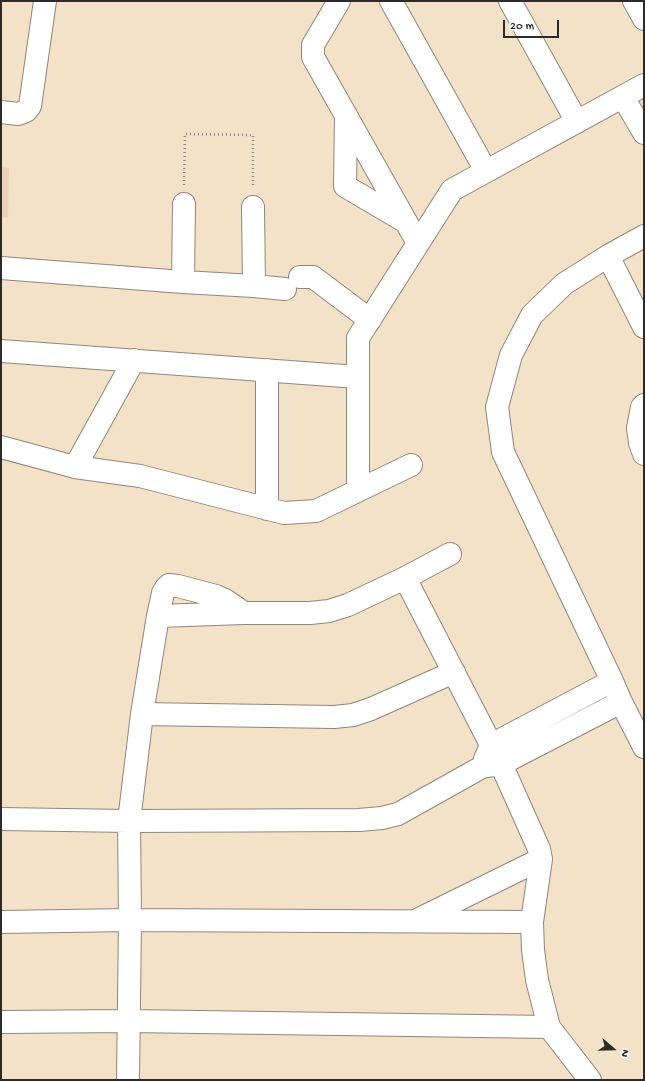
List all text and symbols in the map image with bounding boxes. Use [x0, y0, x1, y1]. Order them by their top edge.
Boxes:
scale bar [505, 12, 561, 38]
text: 20 m [510, 20, 534, 34]
north arrow [593, 1029, 633, 1069]
text: N [617, 1048, 631, 1059]

